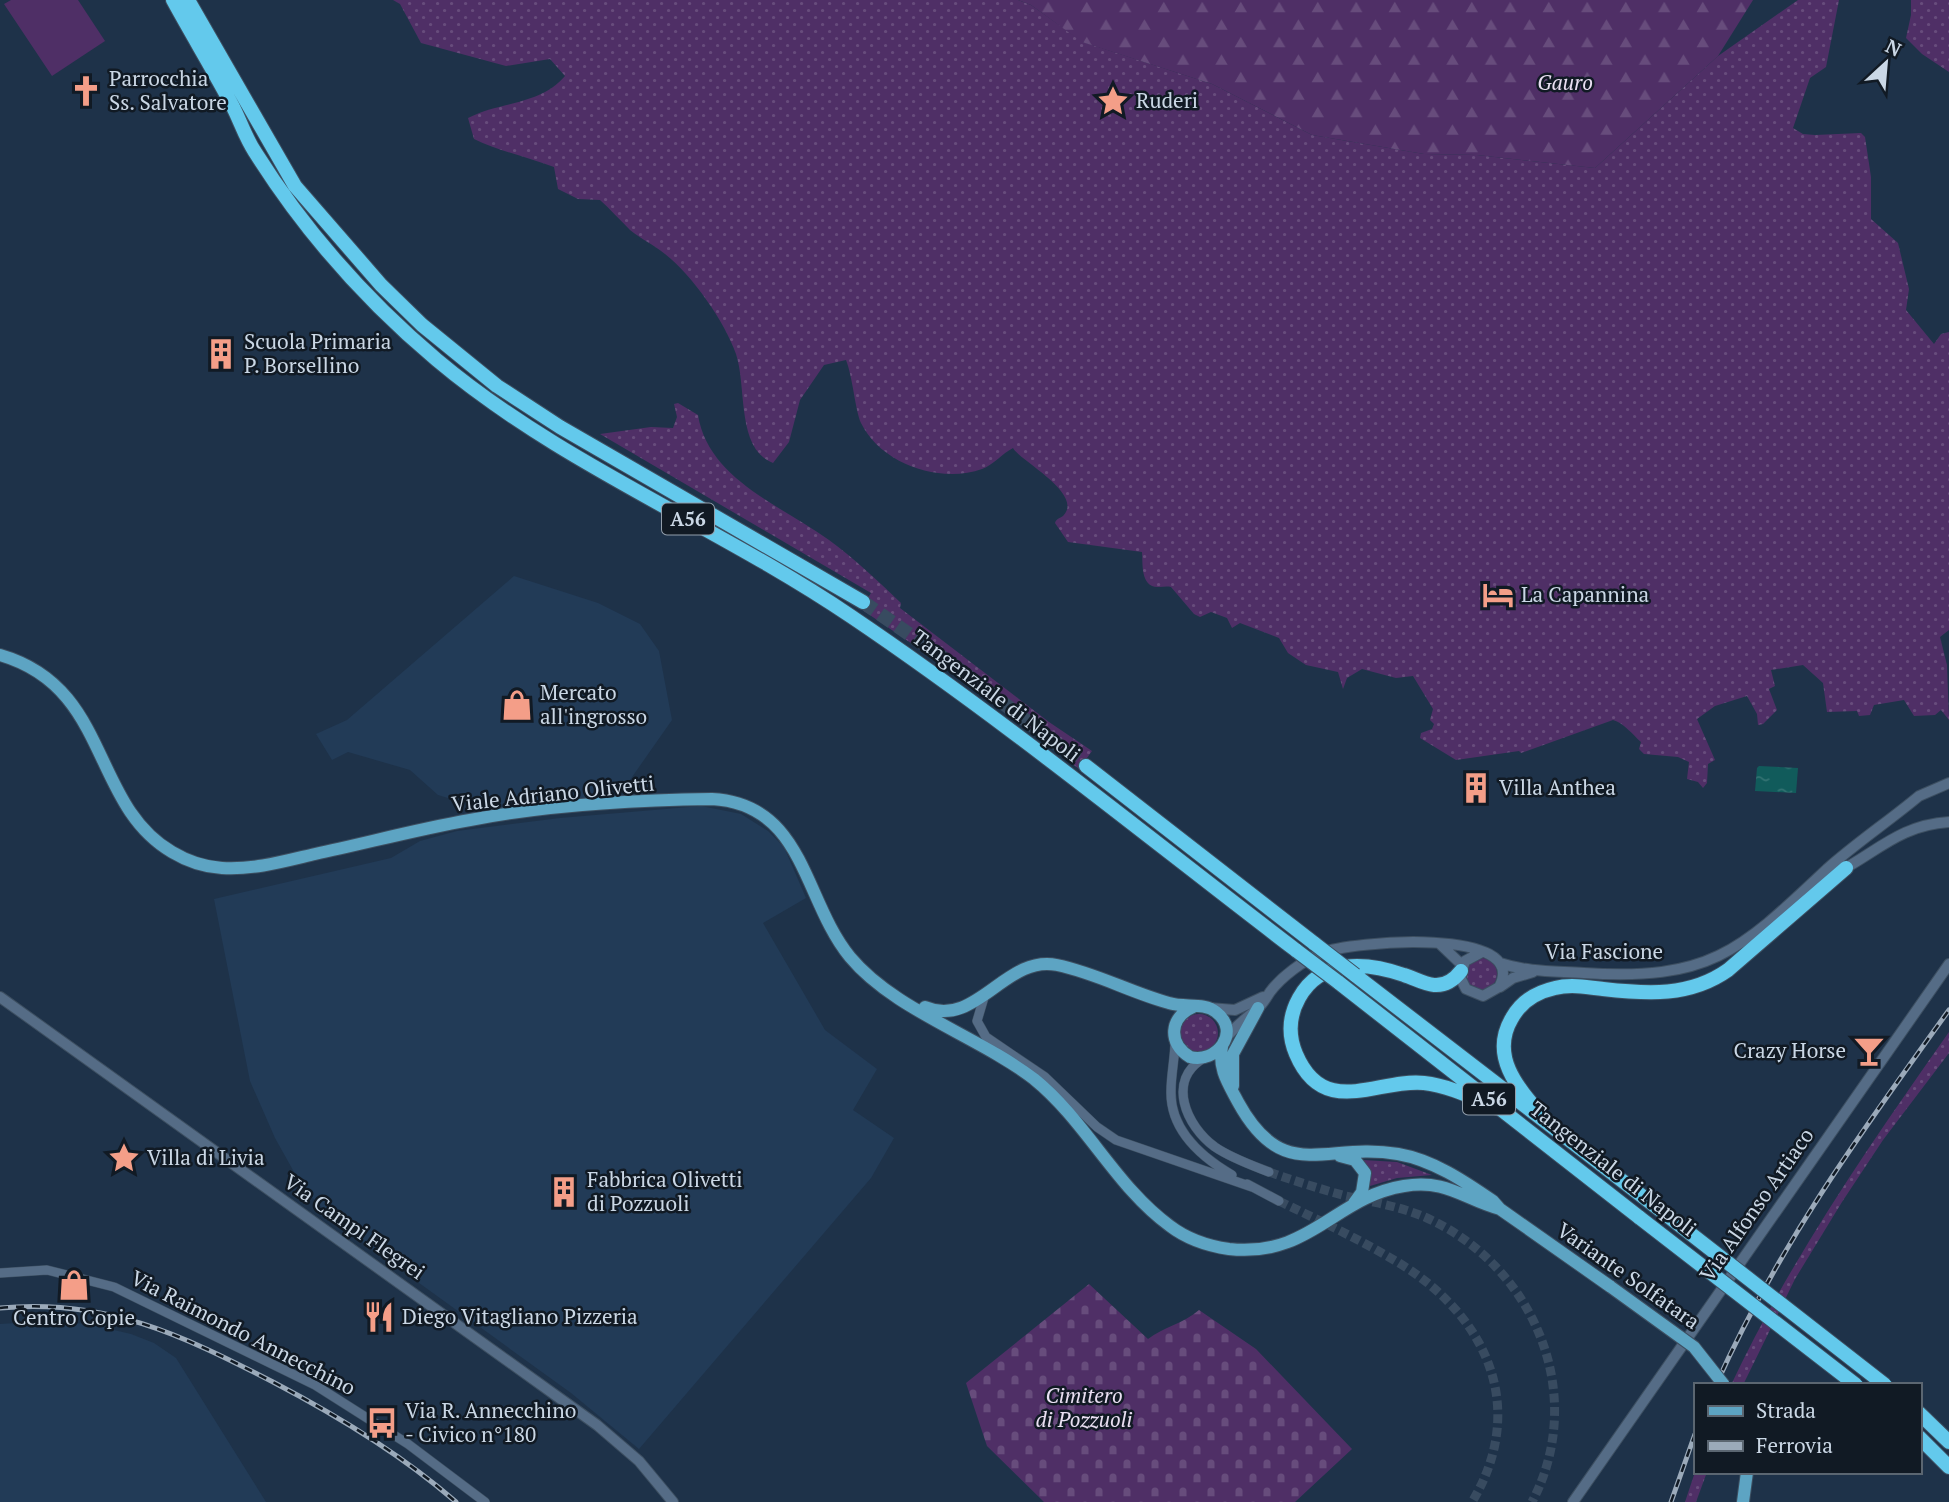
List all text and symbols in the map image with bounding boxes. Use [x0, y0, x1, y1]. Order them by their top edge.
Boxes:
north arrow [1851, 28, 1921, 98]
text: N [1882, 33, 1906, 62]
place label: Parrocchia Ss. Salvatore [109, 64, 227, 116]
park label: Gauro [1537, 68, 1593, 96]
church icon: Parrocchia Ss. Salvatore [69, 74, 103, 108]
place icon: Ruderi [1096, 84, 1130, 118]
place label: Ruderi [1136, 86, 1198, 114]
place label: Scuola Primaria P. Borsellino [244, 327, 392, 379]
building icon: Scuola Primaria P. Borsellino [204, 337, 238, 371]
road number: A56 [662, 504, 714, 534]
hotel icon: La Capannina [1481, 578, 1515, 612]
place label: La Capannina [1521, 580, 1650, 608]
street label: Tangenziale di Napoli [907, 623, 1086, 768]
place label: Mercato all'ingrosso [540, 678, 647, 730]
shop icon: Mercato all'ingrosso [500, 688, 534, 722]
street label: Viale Adriano Olivetti [450, 768, 656, 818]
building icon: Villa Anthea [1459, 771, 1493, 805]
place label: Villa Anthea [1499, 773, 1616, 801]
street label: Via Fascione [1545, 937, 1663, 965]
bar icon: Crazy Horse [1852, 1034, 1886, 1068]
place label: Crazy Horse [1733, 1036, 1846, 1064]
road number: A56 [1463, 1084, 1515, 1114]
street label: Tangenziale di Napoli [1525, 1094, 1703, 1242]
street label: Via Alfonso Artiaco [1693, 1122, 1820, 1287]
place icon: Villa di Livia [107, 1141, 141, 1175]
place label: Villa di Livia [147, 1143, 265, 1171]
place label: Fabbrica Olivetti di Pozzuoli [587, 1165, 743, 1217]
street label: Via Campi Flegrei [278, 1167, 431, 1285]
building icon: Fabbrica Olivetti di Pozzuoli [547, 1175, 581, 1209]
street label: Variante Solfatara [1552, 1215, 1706, 1335]
street label: Via Raimondo Annecchino [126, 1263, 361, 1401]
shop icon: Centro Copie [57, 1268, 91, 1302]
restaurant icon: Diego Vitagliano Pizzeria [362, 1300, 396, 1334]
place label: Diego Vitagliano Pizzeria [402, 1302, 638, 1330]
place label: Centro Copie [13, 1303, 135, 1331]
park label: Cimitero di Pozzuoli [1036, 1381, 1133, 1433]
legend [1694, 1383, 1921, 1474]
place label: Via R. Annecchino - Civico n°180 [405, 1396, 576, 1448]
text: Strada [1756, 1396, 1816, 1424]
bus stop icon: Via R. Annecchino - Civico n°180 [365, 1406, 399, 1440]
text: Ferrovia [1756, 1431, 1833, 1459]

